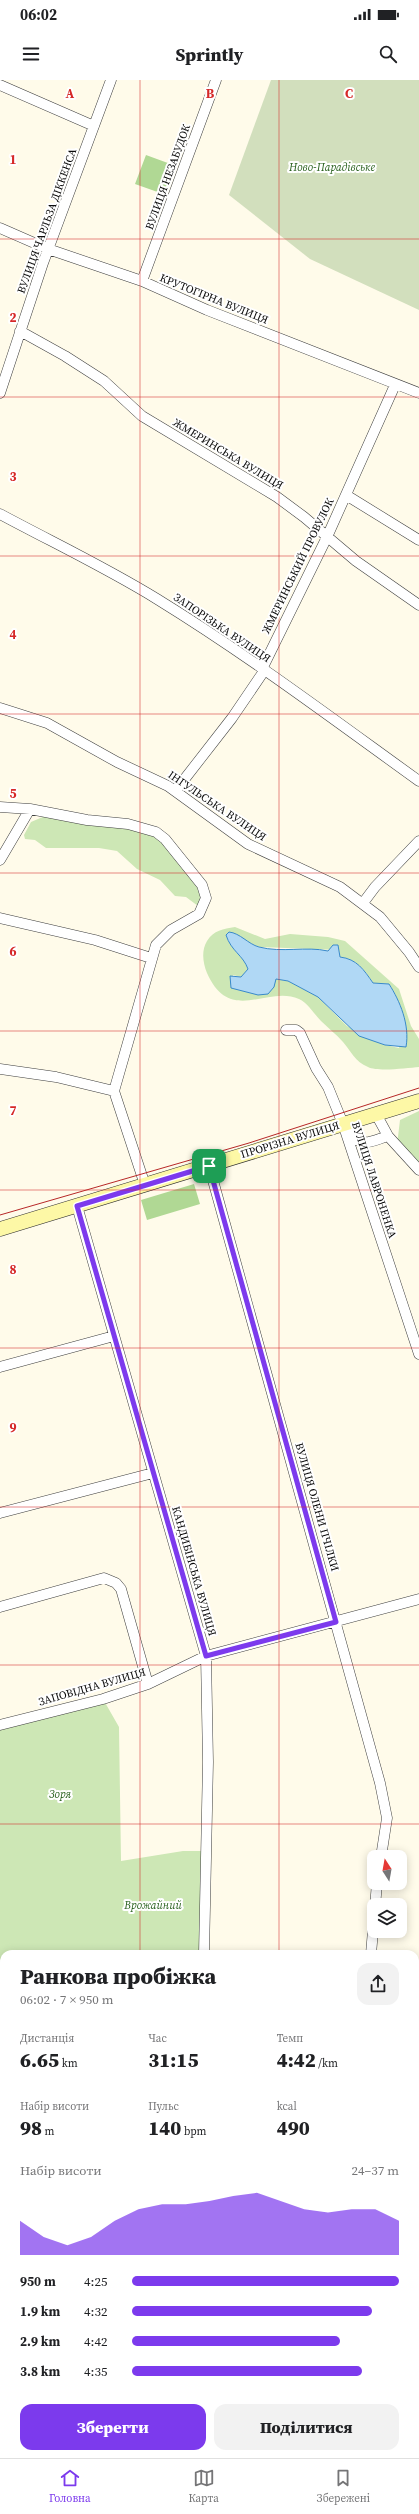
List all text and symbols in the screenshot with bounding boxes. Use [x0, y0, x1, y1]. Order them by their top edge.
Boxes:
text: 06:02 [20, 4, 57, 25]
text: Sprintly [175, 42, 244, 67]
icon: menu [20, 43, 42, 65]
icon: search [377, 43, 399, 65]
text: A [66, 85, 75, 102]
text: B [206, 85, 215, 102]
text: C [345, 85, 353, 102]
street label: ВУЛИЦЯ НЕЗАБУДОК [142, 121, 194, 232]
street label: ВУЛИЦЯ ЧАРЛЬЗА ДІККЕНСА [14, 146, 81, 296]
text: 1 [9, 151, 17, 168]
park label: Ново-Парадівське [288, 160, 375, 175]
street label: КРУТОГІРНА ВУЛИЦЯ [158, 270, 270, 328]
text: 2 [9, 309, 17, 326]
street label: ЖМЕРИНСЬКА ВУЛИЦЯ [170, 415, 286, 493]
text: 3 [9, 468, 17, 485]
street label: ЖМЕРИНСЬКИЙ ПРОВУЛОК [259, 495, 338, 636]
street label: ЗАПОРІЗЬКА ВУЛИЦЯ [171, 590, 273, 666]
text: 4 [9, 626, 17, 643]
street label: ІНГУЛЬСЬКА ВУЛИЦЯ [165, 767, 269, 845]
text: 5 [9, 785, 17, 802]
text: 6 [9, 943, 17, 960]
text: 7 [9, 1102, 17, 1119]
street label: ПРОРІЗНА ВУЛИЦЯ [239, 1118, 341, 1162]
street label: ВУЛИЦЯ ЛАВРОНЕНКА [348, 1120, 400, 1241]
pin [192, 1149, 226, 1183]
icon: arrive [198, 1155, 220, 1177]
text: 8 [9, 1261, 17, 1278]
text: 9 [9, 1419, 17, 1436]
street label: ВУЛИЦЯ ОЛЕНИ ПЧІЛКИ [291, 1441, 343, 1573]
street label: КАНДИБІНСЬКА ВУЛИЦЯ [168, 1504, 220, 1638]
street label: ЗАПОВІДНА ВУЛИЦЯ [37, 1665, 147, 1709]
park label: Зоря [49, 1787, 71, 1802]
north arrow [367, 1850, 407, 1890]
map controls [367, 1850, 407, 1938]
park label: Врожайний [123, 1898, 182, 1913]
button: layers [367, 1898, 407, 1938]
text: Ранкова пробіжка [20, 1961, 216, 1991]
button: share [357, 1963, 399, 2005]
text: 06:02 · 7 × 950 m [20, 1991, 114, 2008]
text: Дистанція [20, 2031, 74, 2046]
text: Час [148, 2031, 167, 2046]
text: Темп [277, 2031, 303, 2046]
text: 6.65 [20, 2046, 59, 2074]
text: 31:15 [148, 2046, 198, 2074]
text: 4:42 [277, 2046, 316, 2074]
text: km [59, 2056, 78, 2071]
text: /km [316, 2056, 338, 2071]
text: Набір висоти [20, 2099, 89, 2114]
text: Пульс [148, 2099, 179, 2114]
text: kcal [277, 2099, 297, 2114]
text: 98 [20, 2114, 42, 2142]
text: 140 [148, 2114, 181, 2142]
text: 490 [277, 2114, 310, 2142]
text: m [42, 2124, 55, 2139]
text: bpm [181, 2124, 207, 2139]
text: Набір висоти [20, 2162, 102, 2179]
text: 24–37 m [352, 2162, 399, 2179]
text: 950 m [20, 2273, 56, 2290]
text: 4:25 [84, 2273, 107, 2290]
text: 1.9 km [20, 2303, 60, 2320]
text: 4:32 [84, 2303, 107, 2320]
text: 2.9 km [20, 2333, 60, 2350]
text: 4:42 [84, 2333, 107, 2350]
text: 3.8 km [20, 2363, 60, 2380]
text: 4:35 [84, 2363, 107, 2380]
button: Зберегти [20, 2404, 206, 2450]
button: Поділитися [214, 2404, 399, 2450]
tab: Головна [49, 2467, 91, 2506]
tab: Карта [188, 2467, 219, 2506]
tab: Збережені [317, 2467, 370, 2506]

